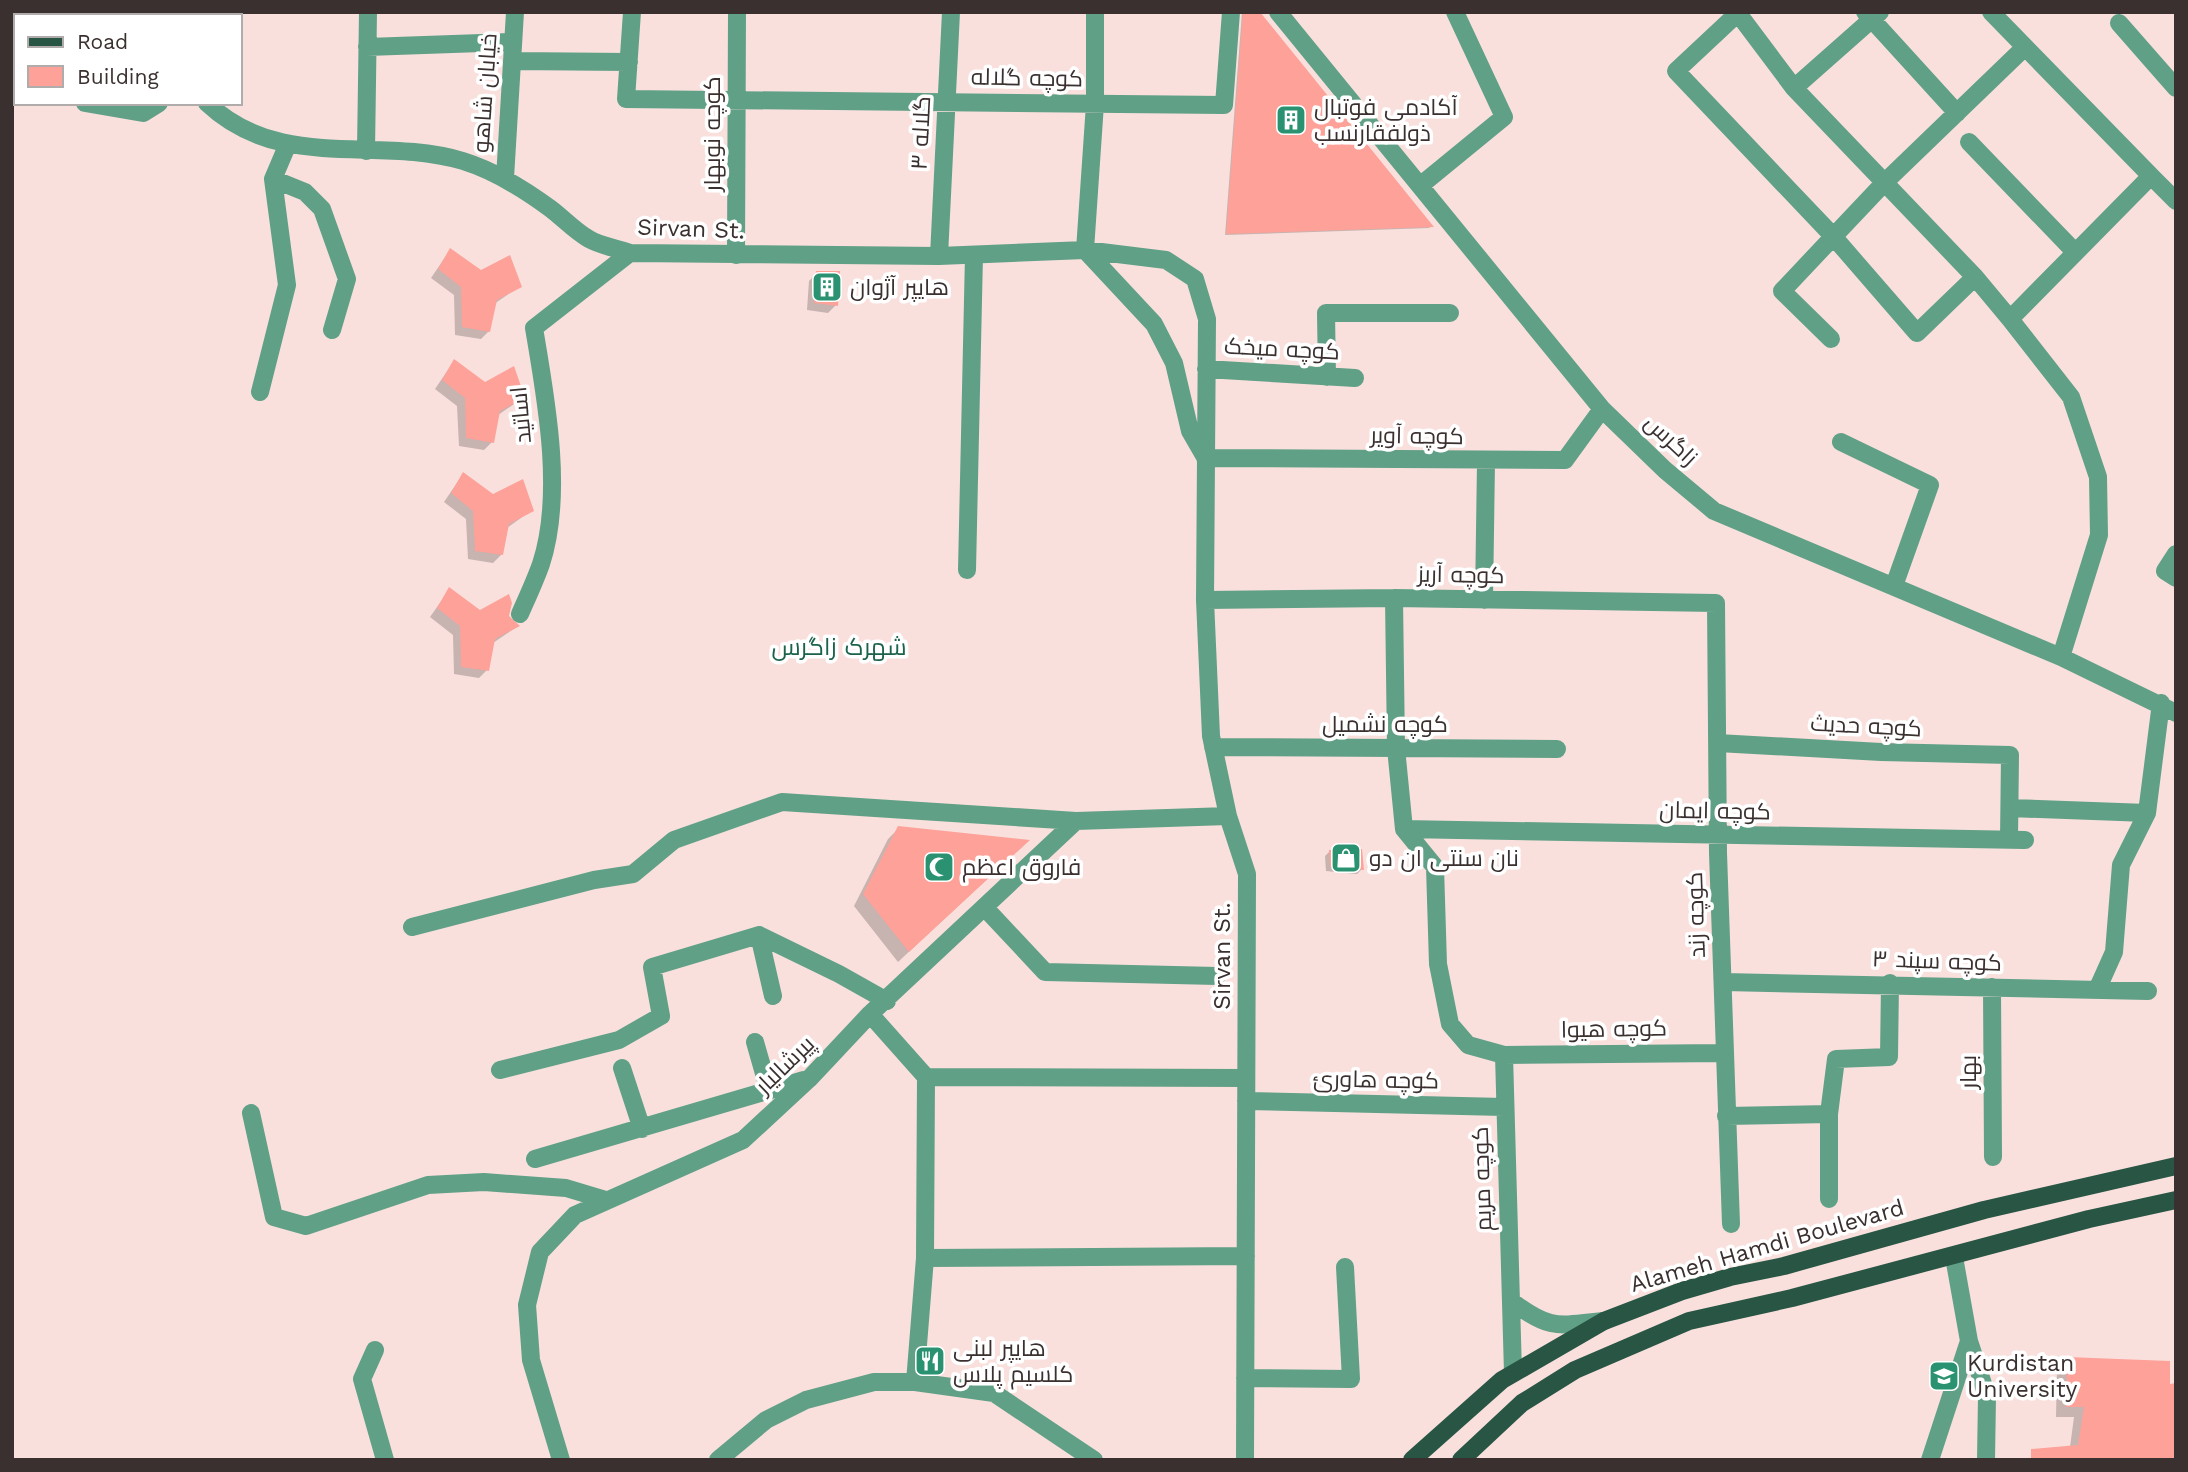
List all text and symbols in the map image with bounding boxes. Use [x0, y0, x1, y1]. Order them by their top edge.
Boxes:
legend [14, 14, 242, 105]
text: Road [77, 29, 128, 54]
street label: خیابان شاهو [467, 32, 503, 154]
text: Building [77, 64, 159, 89]
street label: کوچه گلاله [971, 64, 1083, 93]
street label: کوچه نوبهار [699, 76, 727, 194]
place label: آکادمی فوتبال ذولفقارنسب [1314, 94, 1458, 147]
street label: گلاله ۳ [906, 95, 936, 171]
building icon: آکادمی فوتبال ذولفقارنسب [1274, 103, 1308, 137]
street label: Sirvan St. [637, 214, 745, 244]
building icon: هایپر آژوان [810, 270, 844, 304]
place label: هایپر آژوان [850, 274, 949, 302]
street label: کوچه میخک [1223, 332, 1341, 367]
street label: اساتید [505, 385, 537, 445]
street label: زاگرس [1639, 409, 1703, 471]
street label: کوچه آویر [1368, 422, 1464, 451]
street label: کوچه آریز [1415, 561, 1505, 590]
district label: شهرک زاگرس [771, 633, 907, 661]
street label: کوچه حدیث [1810, 710, 1922, 743]
street label: کوچه نشمیل [1322, 711, 1448, 739]
street label: کوچه ایمان [1659, 797, 1771, 826]
shop icon: نان سنتی ان دو [1329, 841, 1363, 875]
place label: نان سنتی ان دو [1369, 845, 1519, 872]
mosque icon: فاروق اعظم [922, 850, 956, 884]
place label: فاروق اعظم [962, 854, 1081, 883]
street label: کوچه زند [1681, 871, 1712, 958]
street label: Sirvan St. [1209, 902, 1236, 1010]
street label: کوچه سپند ۳ [1872, 945, 2002, 978]
street label: کوچه هیوا [1561, 1015, 1667, 1044]
street label: پیرشالیار [748, 1030, 821, 1102]
street label: بهار [1955, 1055, 1982, 1091]
street label: کوچه هاورئ [1313, 1065, 1439, 1096]
street label: کوچه مریم [1467, 1126, 1499, 1232]
street label: Alameh Hamdi Boulevard [1627, 1194, 1907, 1298]
place label: هایپر لبنی کلسیم پلاس [953, 1335, 1073, 1390]
restaurant icon: هایپر لبنی کلسیم پلاس [913, 1344, 947, 1378]
place label: Kurdistan University [1967, 1350, 2078, 1403]
school or university icon: Kurdistan University [1927, 1359, 1961, 1393]

